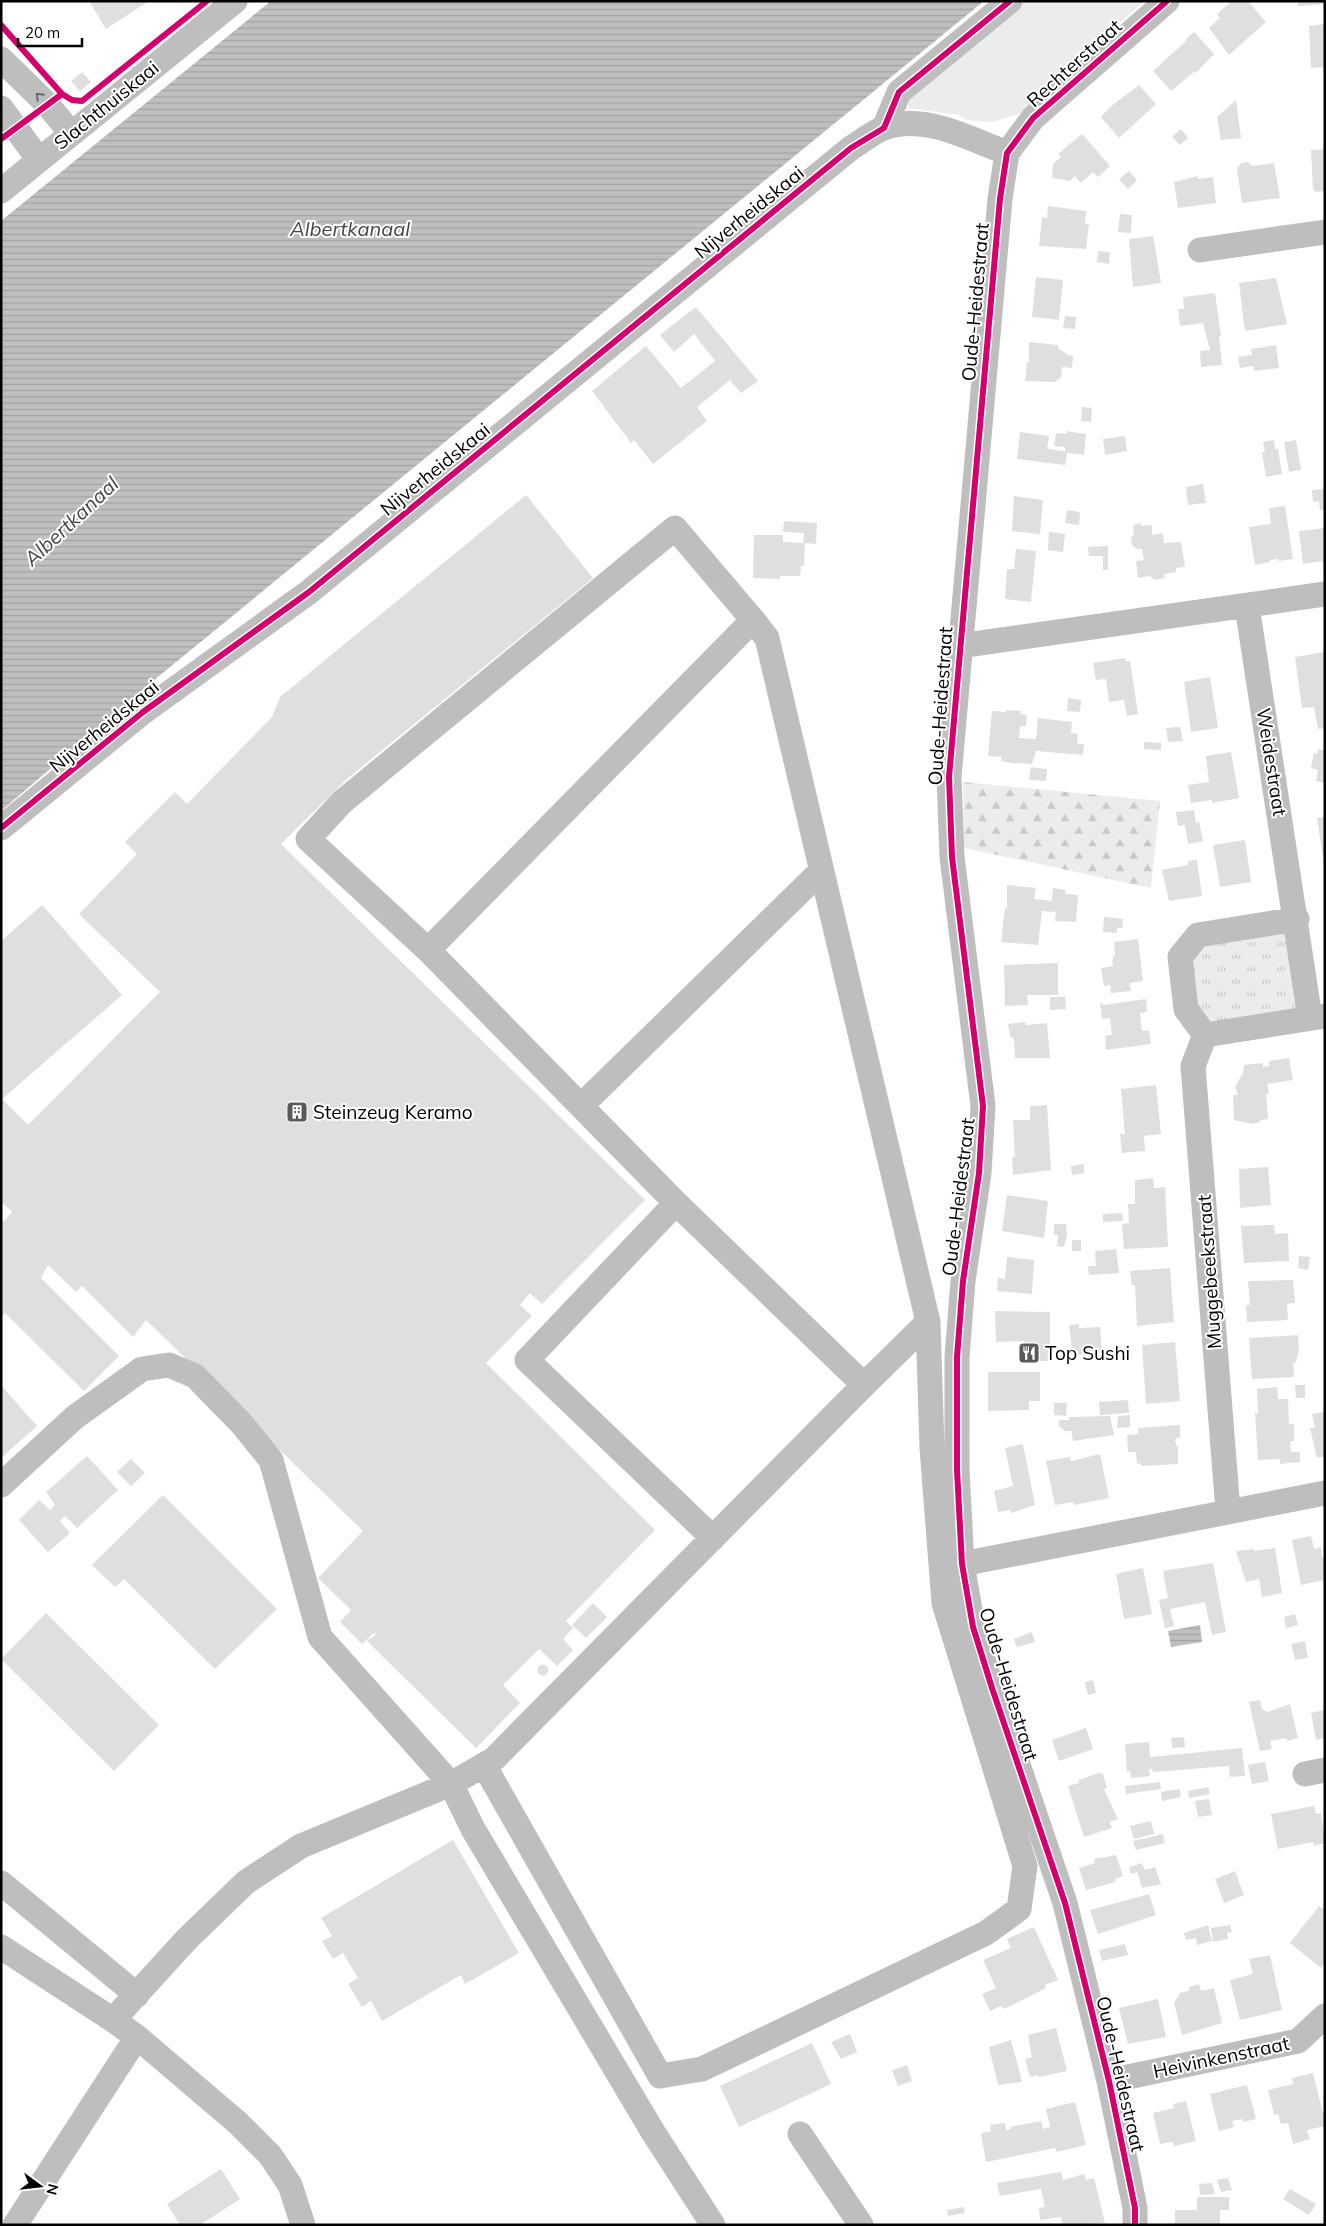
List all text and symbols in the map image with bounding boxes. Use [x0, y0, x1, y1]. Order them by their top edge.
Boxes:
street label: Rechterstraat [1021, 14, 1127, 112]
scale bar [18, 15, 81, 47]
text: 20 m [25, 23, 60, 42]
street label: Slachthuiskaai [49, 55, 163, 155]
one-way arrow [36, 93, 45, 102]
street label: Nijverheidskaai [689, 160, 809, 264]
water label: Albertkanaal [289, 216, 410, 241]
street label: Oude-Heidestraat [956, 221, 994, 382]
street label: Nijverheidskaai [375, 417, 495, 521]
water label: Albertkanaal [18, 471, 124, 572]
street label: Oude-Heidestraat [922, 625, 958, 786]
street label: Nijverheidskaai [44, 674, 164, 778]
street label: Weidestraat [1252, 706, 1292, 818]
building icon: Steinzeug Keramo [285, 1100, 309, 1124]
place label: Steinzeug Keramo [313, 1100, 473, 1124]
street label: Oude-Heidestraat [936, 1116, 980, 1277]
street label: Muggebeekstraat [1192, 1194, 1226, 1350]
restaurant icon: Top Sushi [1017, 1341, 1041, 1365]
place label: Top Sushi [1045, 1341, 1130, 1365]
street label: Oude-Heidestraat [974, 1604, 1044, 1764]
street label: Oude-Heidestraat [1091, 1994, 1151, 2155]
street label: Heivinkenstraat [1151, 2031, 1292, 2083]
north arrow [15, 2161, 65, 2211]
text: N [42, 2182, 63, 2197]

